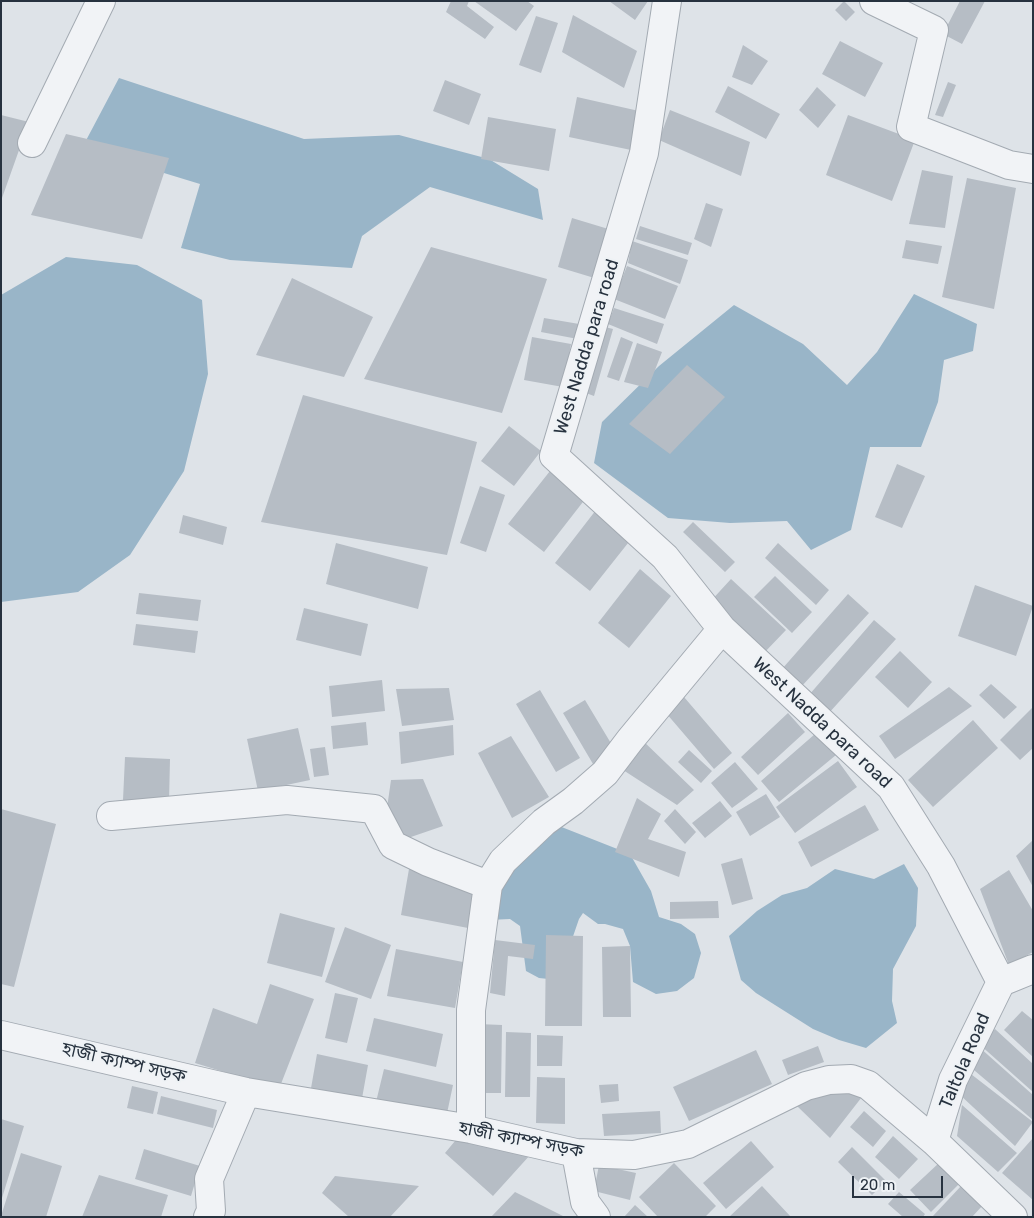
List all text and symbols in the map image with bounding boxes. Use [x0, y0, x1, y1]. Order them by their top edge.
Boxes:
street label: West Nadda para road [550, 257, 624, 437]
street label: West Nadda para road [748, 653, 896, 793]
street label: Taltola Road [935, 1010, 995, 1112]
street label: হাজী ক্যাম্প সড়ক [60, 1038, 188, 1088]
street label: হাজী ক্যাম্প সড়ক [457, 1117, 585, 1163]
scale bar [854, 1166, 945, 1198]
text: 20 m [860, 1176, 895, 1194]

